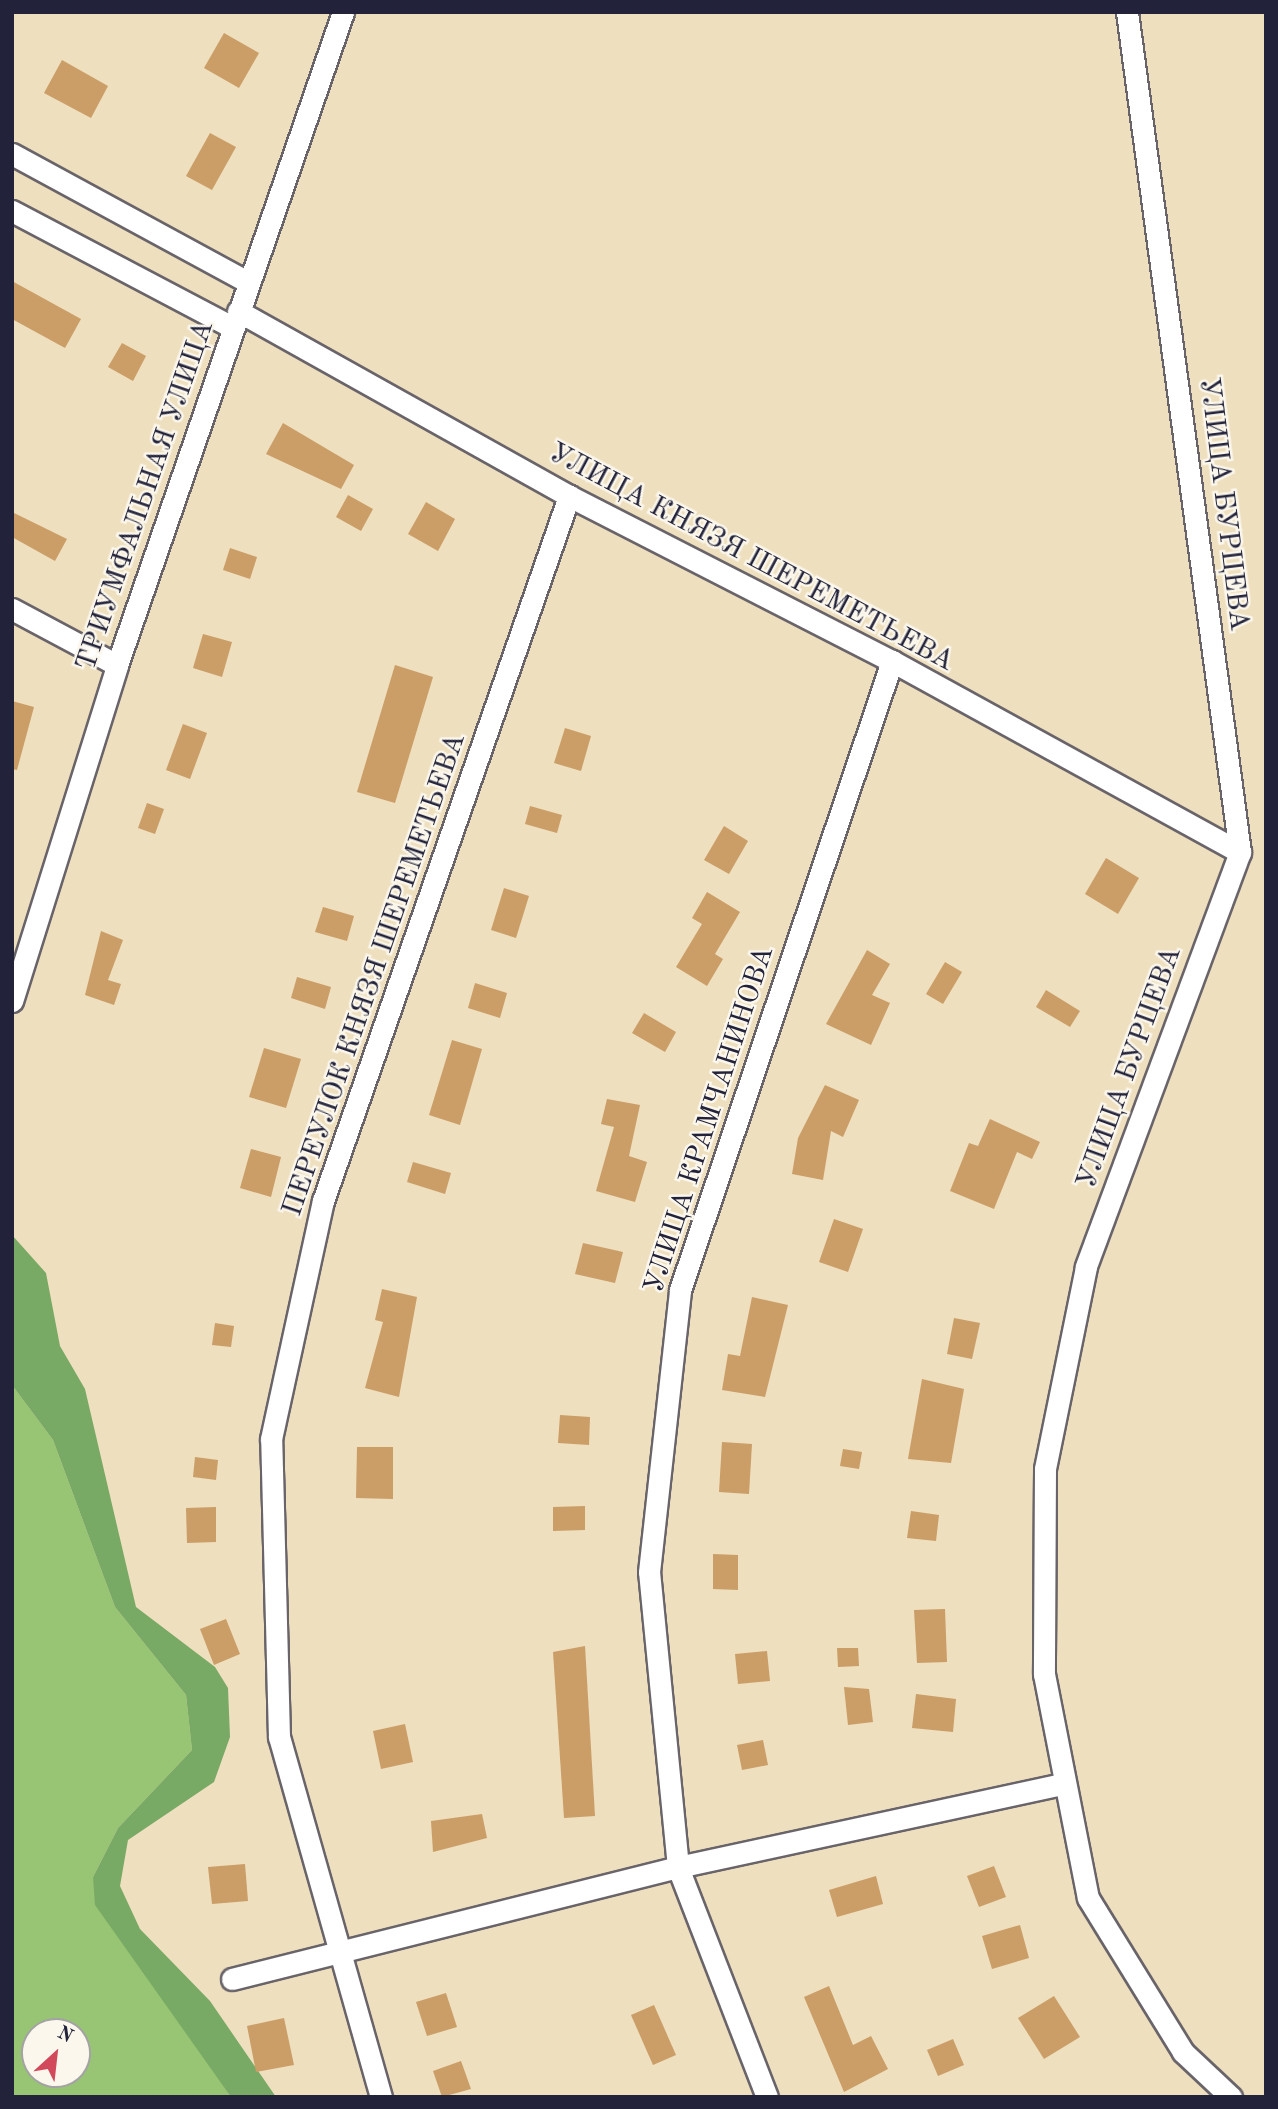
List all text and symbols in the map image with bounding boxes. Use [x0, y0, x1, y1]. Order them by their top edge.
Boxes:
street label: ТРИУМФАЛЬНАЯ УЛИЦА [70, 316, 222, 676]
street label: УЛИЦА БУРЦЕВА [1191, 375, 1255, 633]
street label: УЛИЦА КНЯЗЯ ШЕРЕМЕТЬЕВА [543, 437, 959, 679]
street label: ПЕРЕУЛОК КНЯЗЯ ШЕРЕМЕТЬЕВА [276, 729, 474, 1221]
street label: УЛИЦА КРАМЧАНИНОВА [638, 942, 782, 1298]
street label: УЛИЦА БУРЦЕВА [1071, 942, 1189, 1194]
north arrow [21, 2018, 91, 2088]
text: N [54, 2024, 76, 2047]

